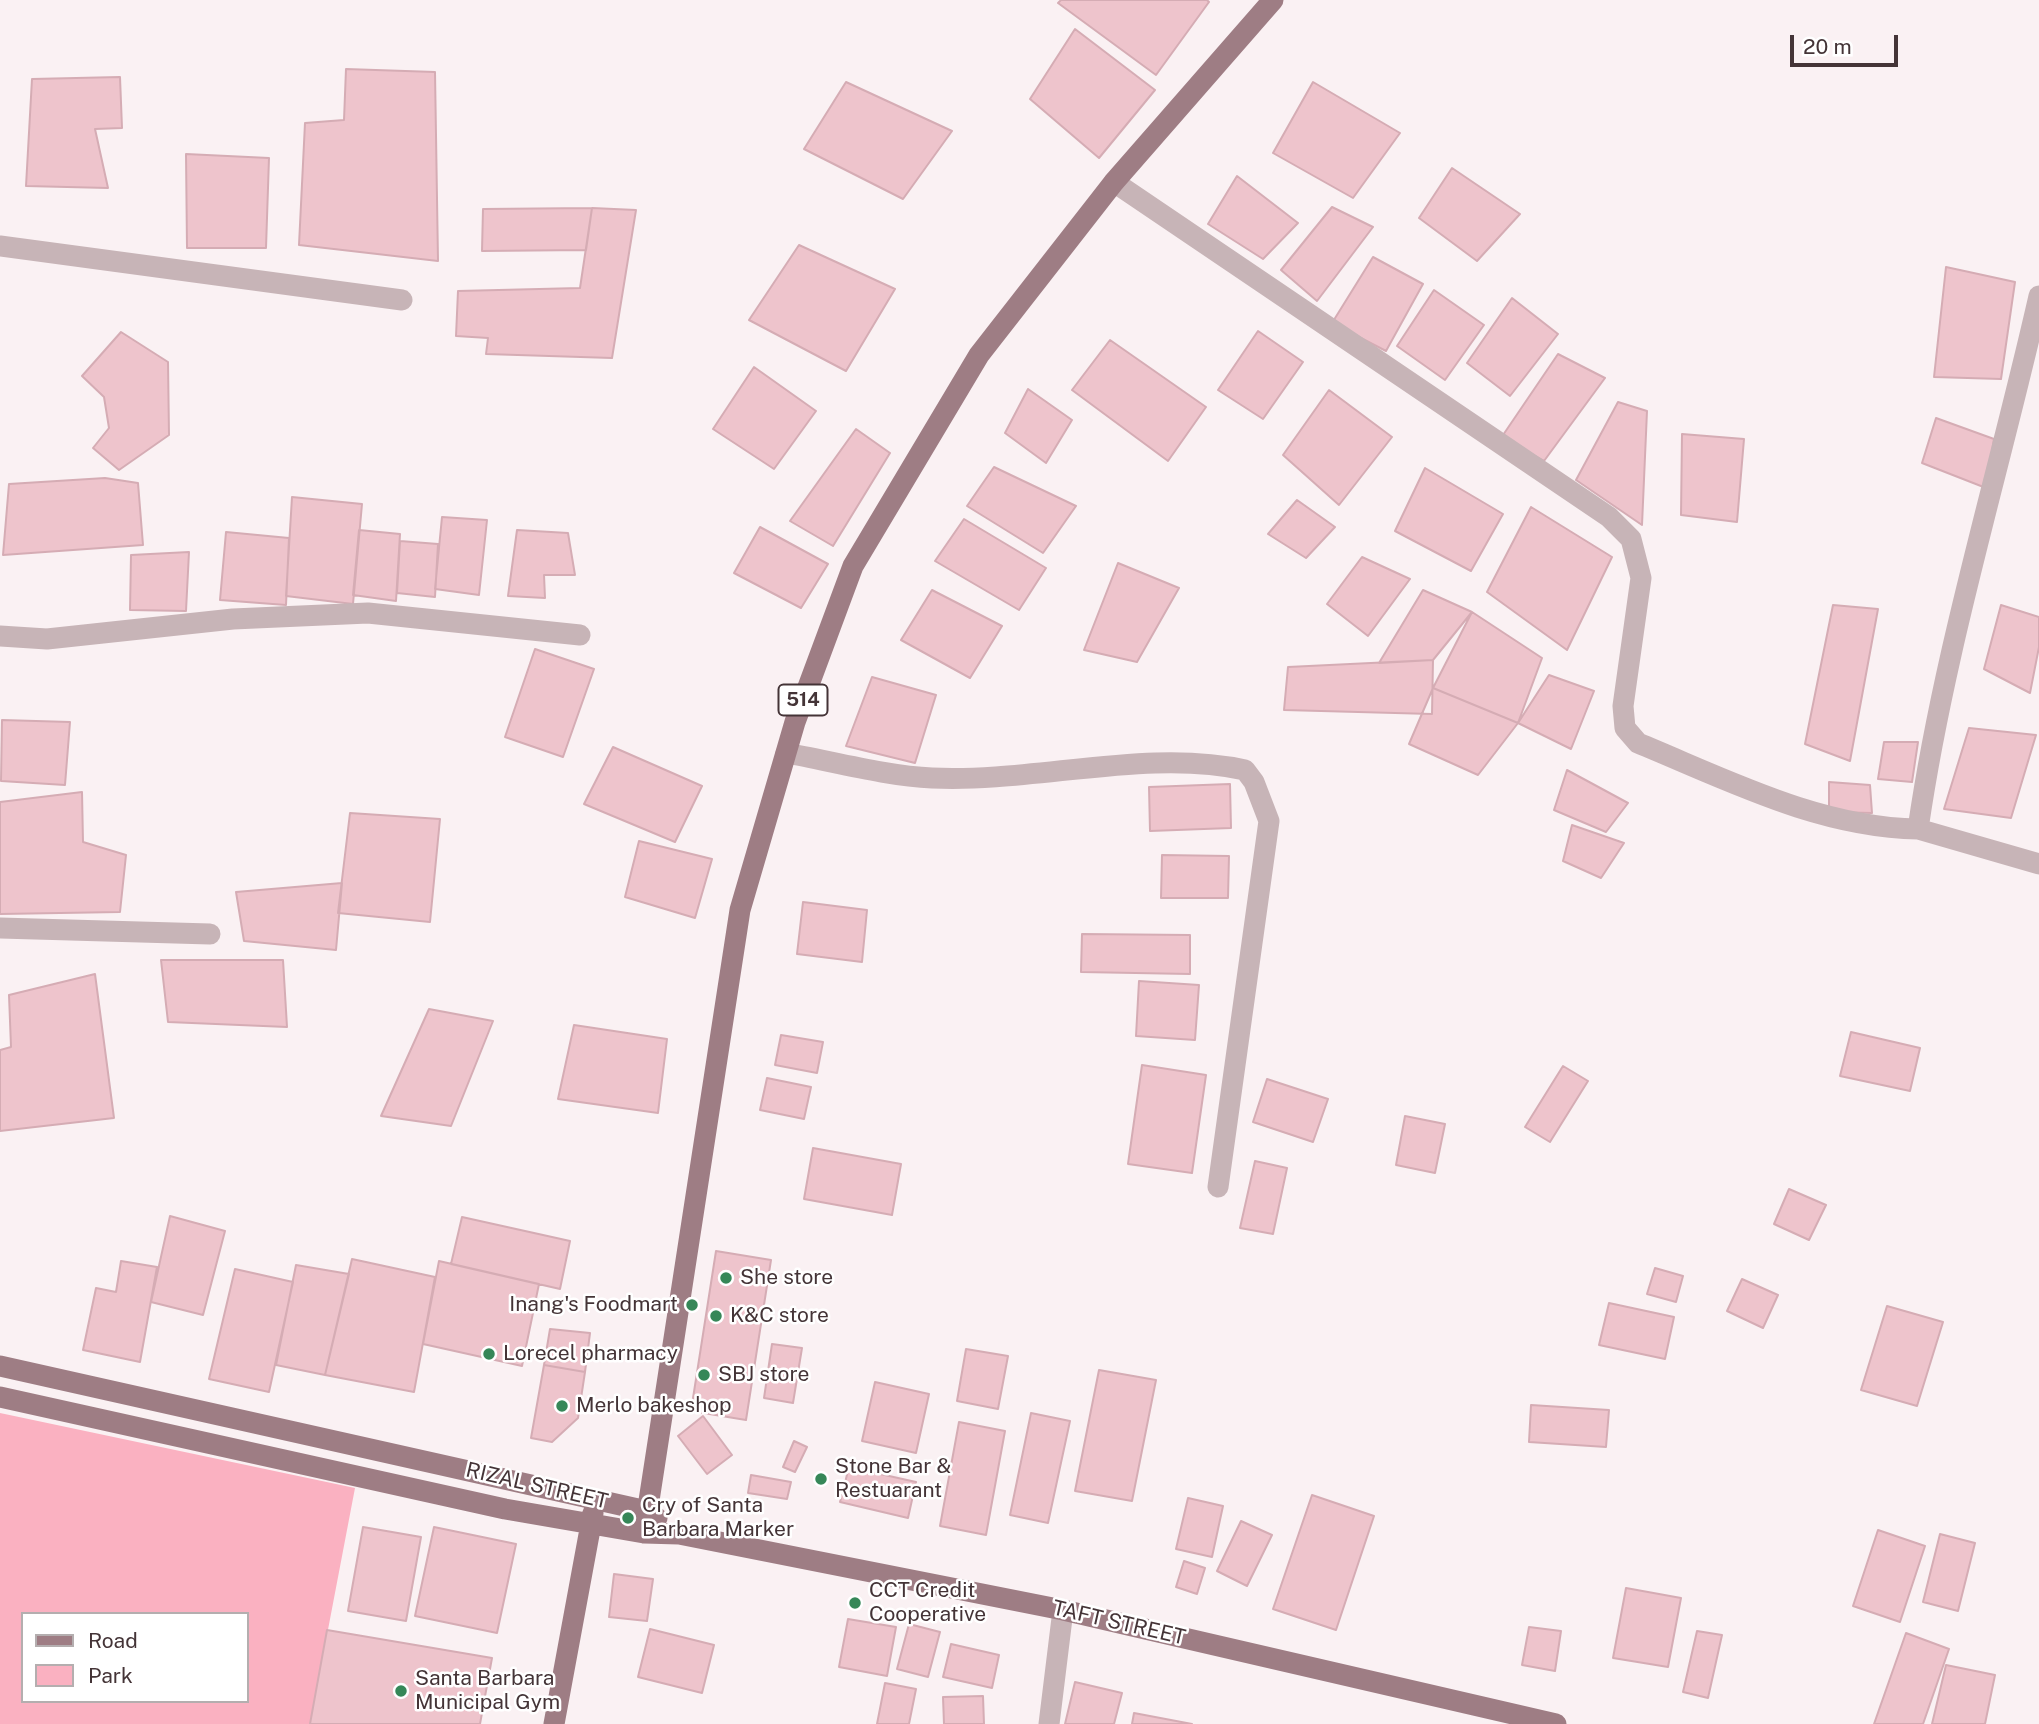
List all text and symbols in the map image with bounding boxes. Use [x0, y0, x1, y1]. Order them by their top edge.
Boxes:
scale bar [1794, 21, 1902, 65]
text: 20 m [1803, 34, 1852, 59]
road number: 514 [778, 684, 828, 716]
place label: She store [740, 1265, 833, 1291]
marker: She store [718, 1270, 734, 1286]
place label: Inang's Foodmart [509, 1292, 678, 1318]
marker: Inang's Foodmart [684, 1297, 700, 1313]
place label: K&C store [730, 1303, 829, 1329]
marker: K&C store [708, 1308, 724, 1324]
place label: Lorecel pharmacy [503, 1341, 678, 1367]
marker: Lorecel pharmacy [481, 1346, 497, 1362]
place label: SBJ store [718, 1362, 809, 1388]
marker: SBJ store [696, 1367, 712, 1383]
place label: Merlo bakeshop [576, 1393, 732, 1419]
marker: Merlo bakeshop [554, 1398, 570, 1414]
place label: Stone Bar & Restuarant [835, 1454, 951, 1504]
street label: RIZAL STREET [463, 1457, 611, 1515]
marker: Stone Bar & Restuarant [813, 1471, 829, 1487]
place label: Cry of Santa Barbara Marker [642, 1493, 794, 1543]
marker: Cry of Santa Barbara Marker [620, 1510, 636, 1526]
place label: CCT Credit Cooperative [869, 1578, 986, 1628]
marker: CCT Credit Cooperative [847, 1595, 863, 1611]
street label: TAFT STREET [1050, 1595, 1188, 1651]
legend [21, 1612, 248, 1703]
text: Road [88, 1628, 138, 1653]
text: Park [88, 1663, 133, 1688]
place label: Santa Barbara Municipal Gym [415, 1666, 560, 1716]
marker: Santa Barbara Municipal Gym [393, 1683, 409, 1699]

